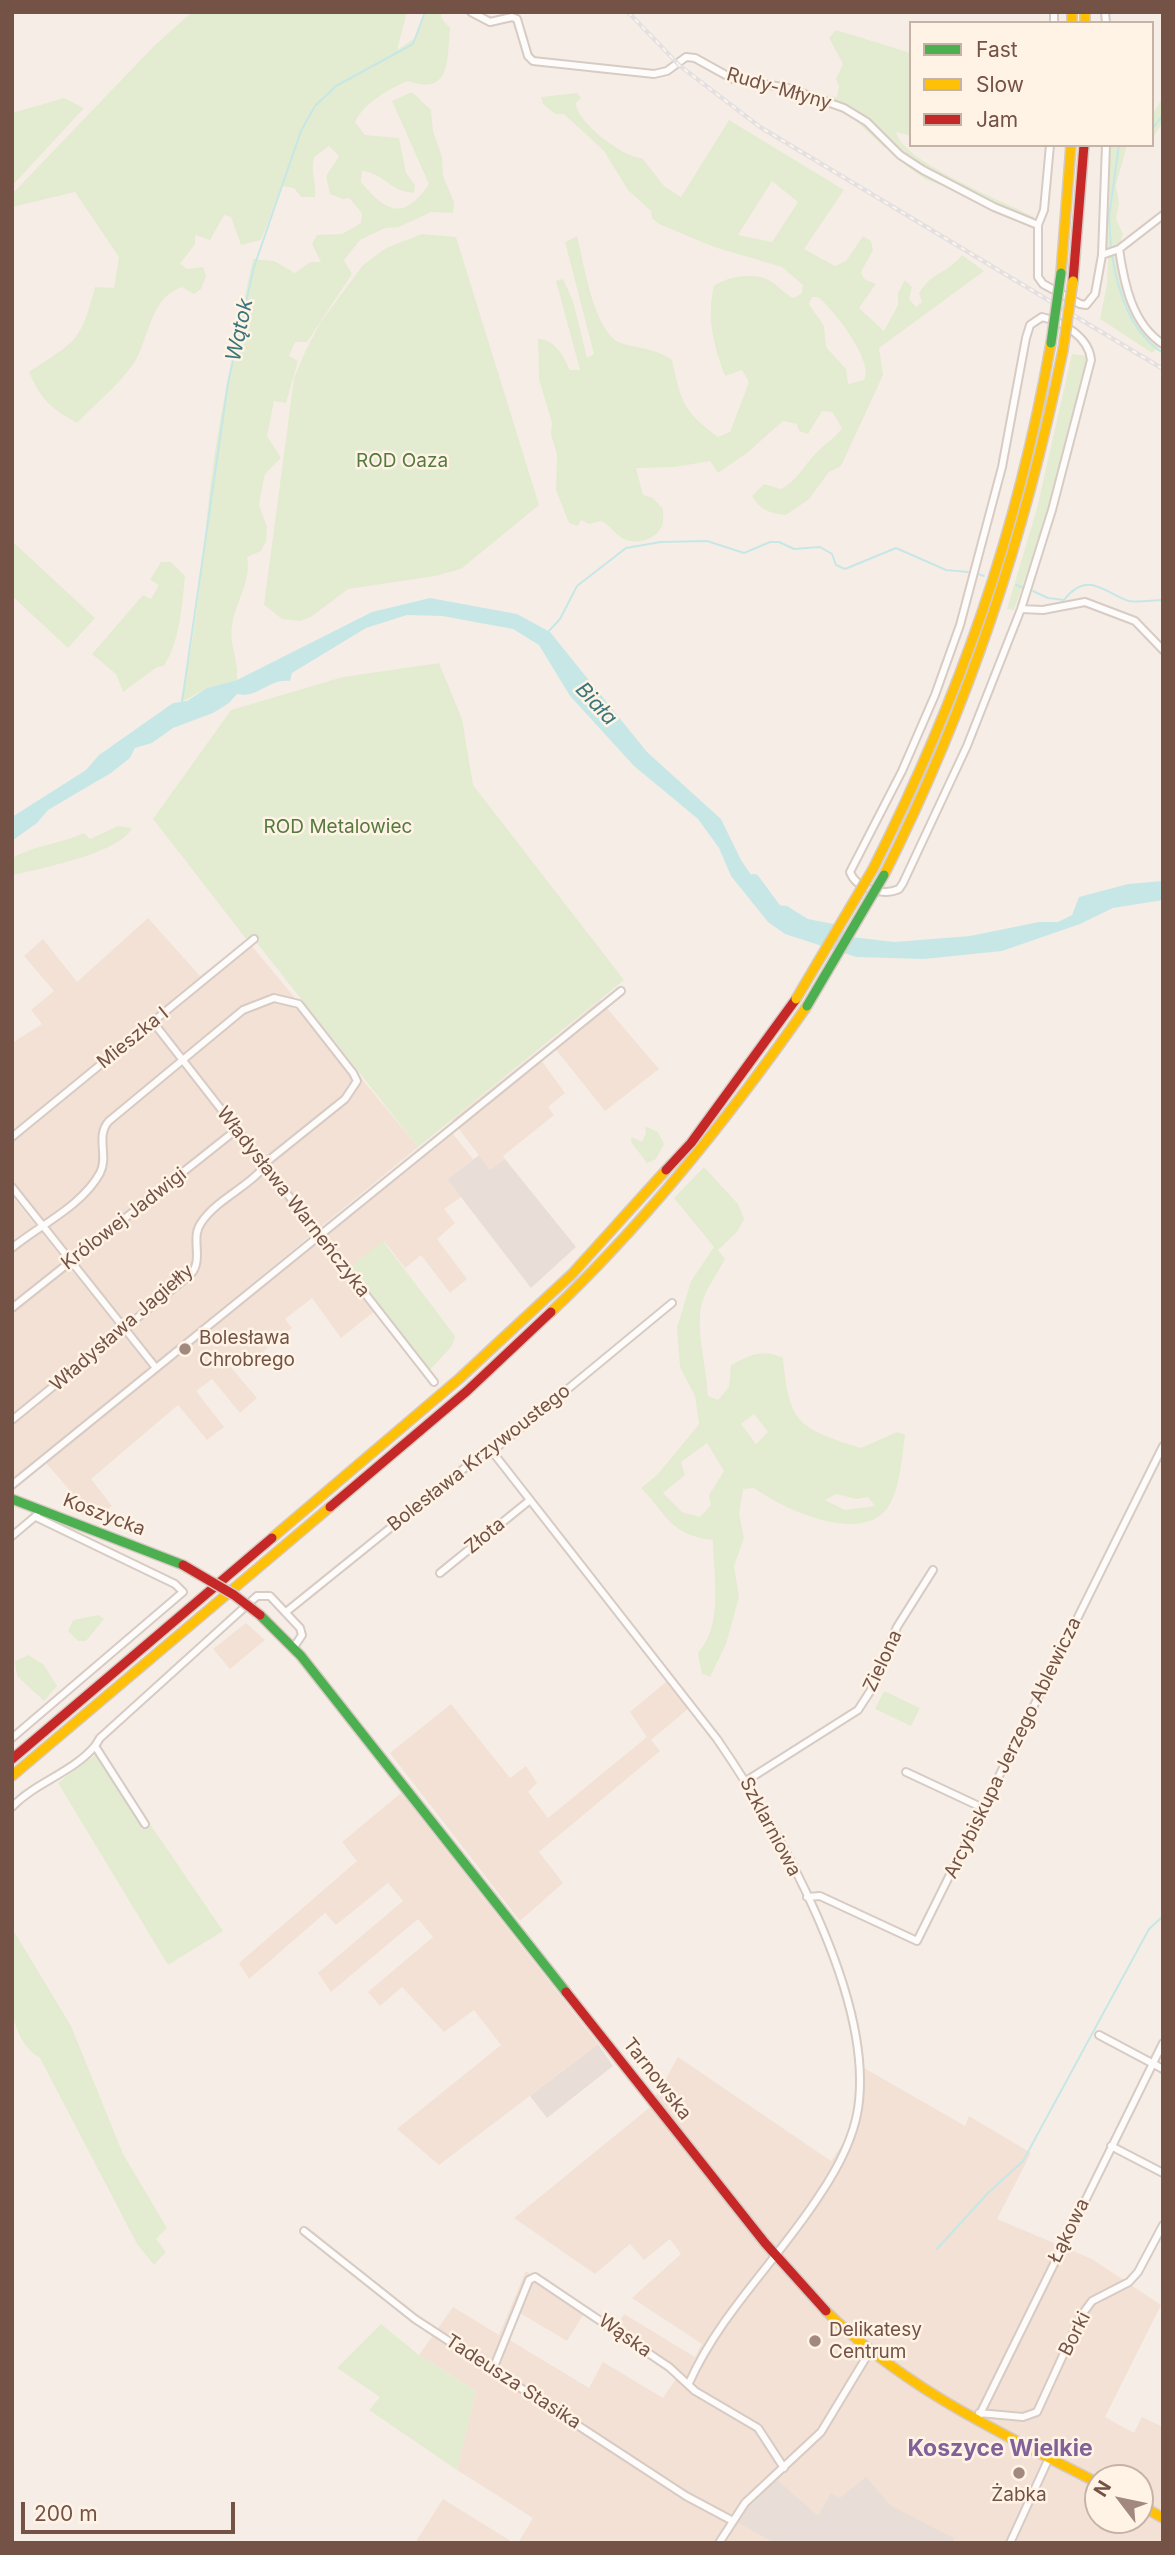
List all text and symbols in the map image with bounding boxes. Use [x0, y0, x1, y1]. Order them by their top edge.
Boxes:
legend [909, 21, 1154, 147]
text: Fast [976, 37, 1018, 62]
street label: Rudy-Młyny [724, 63, 834, 115]
text: Slow [976, 72, 1024, 97]
text: Jam [976, 107, 1018, 132]
water label: Wątok [221, 296, 259, 364]
park label: ROD Oaza [356, 450, 448, 472]
water label: Biała [570, 677, 622, 731]
park label: ROD Metalowiec [264, 816, 412, 838]
street label: Mieszka I [93, 1002, 173, 1074]
street label: Władysława Warneńczyka [211, 1102, 375, 1302]
street label: Królowej Jadwigi [57, 1163, 191, 1275]
street label: Władysława Jagiełły [46, 1260, 198, 1396]
place label: Bolesława Chrobrego [199, 1327, 295, 1371]
marker: Bolesława Chrobrego [177, 1341, 193, 1357]
street label: Bolesława Krzywoustego [383, 1380, 575, 1536]
street label: Koszycka [60, 1489, 148, 1541]
street label: Złota [460, 1513, 510, 1559]
street label: Arcybiskupa Jerzego Ablewicza [940, 1614, 1086, 1882]
street label: Zielona [859, 1626, 907, 1696]
street label: Szklarniowa [734, 1774, 806, 1880]
street label: Tarnowska [618, 2033, 696, 2125]
street label: Łąkowa [1044, 2195, 1094, 2267]
street label: Borki [1054, 2308, 1096, 2360]
street label: Wąska [594, 2310, 656, 2362]
place label: Delikatesy Centrum [829, 2319, 922, 2363]
street label: Tadeusza Stasika [441, 2330, 585, 2434]
marker: Delikatesy Centrum [807, 2333, 823, 2349]
district label: Koszyce Wielkie [907, 2435, 1093, 2463]
north arrow [1084, 2464, 1154, 2534]
marker: Żabka [1011, 2465, 1027, 2481]
text: N [1089, 2476, 1116, 2501]
place label: Żabka [991, 2484, 1047, 2506]
scale bar [24, 2488, 238, 2532]
text: 200 m [34, 2501, 98, 2526]

